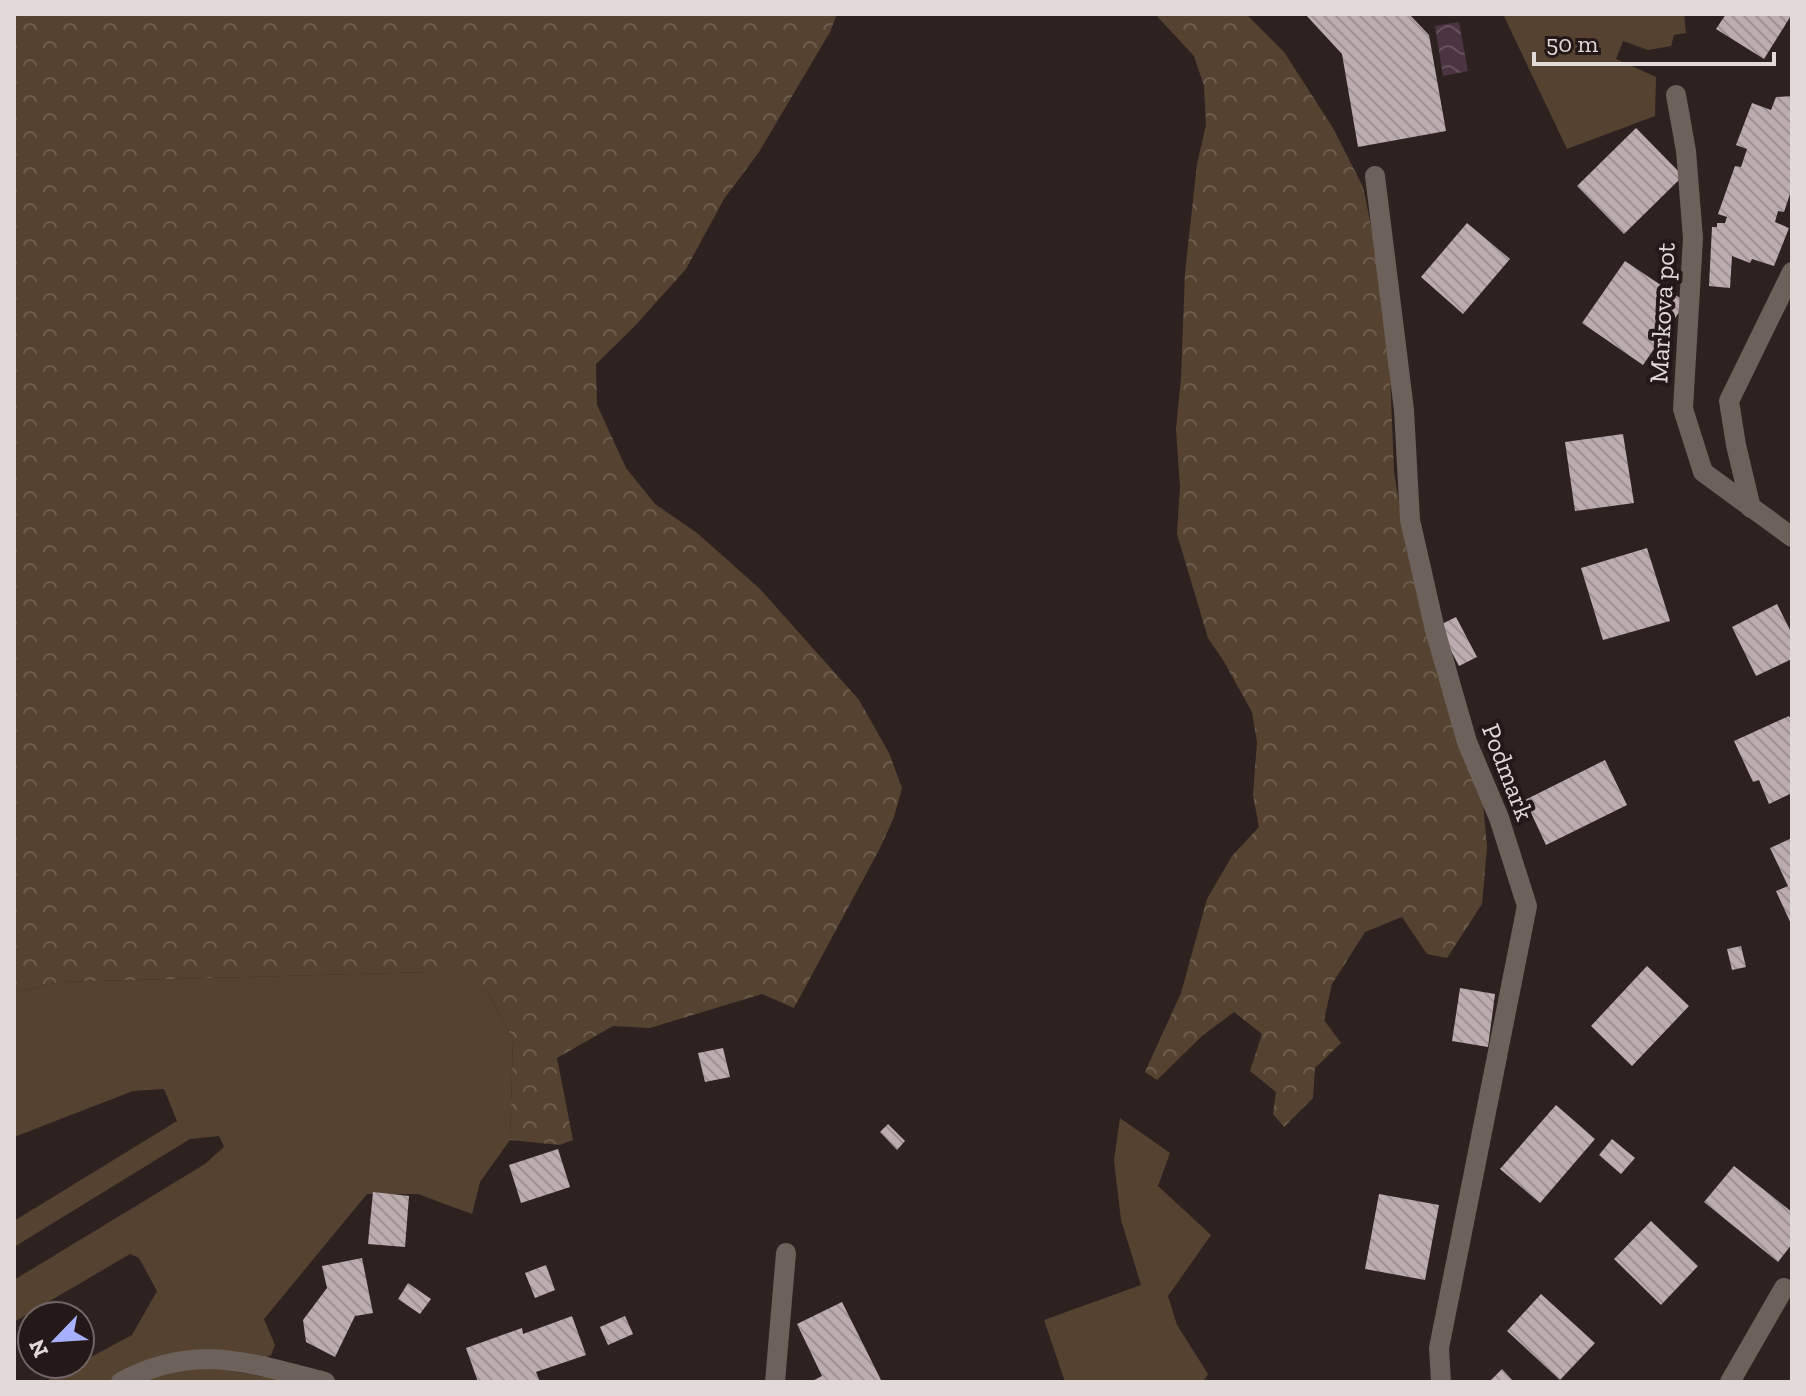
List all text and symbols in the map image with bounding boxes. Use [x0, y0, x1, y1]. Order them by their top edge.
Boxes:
scale bar [1534, 16, 1774, 66]
text: 50 m [1546, 29, 1599, 58]
street label: Markova pot [1642, 241, 1682, 384]
street label: Podmark [1475, 719, 1541, 825]
north arrow [16, 1300, 96, 1380]
text: N [22, 1335, 54, 1362]

